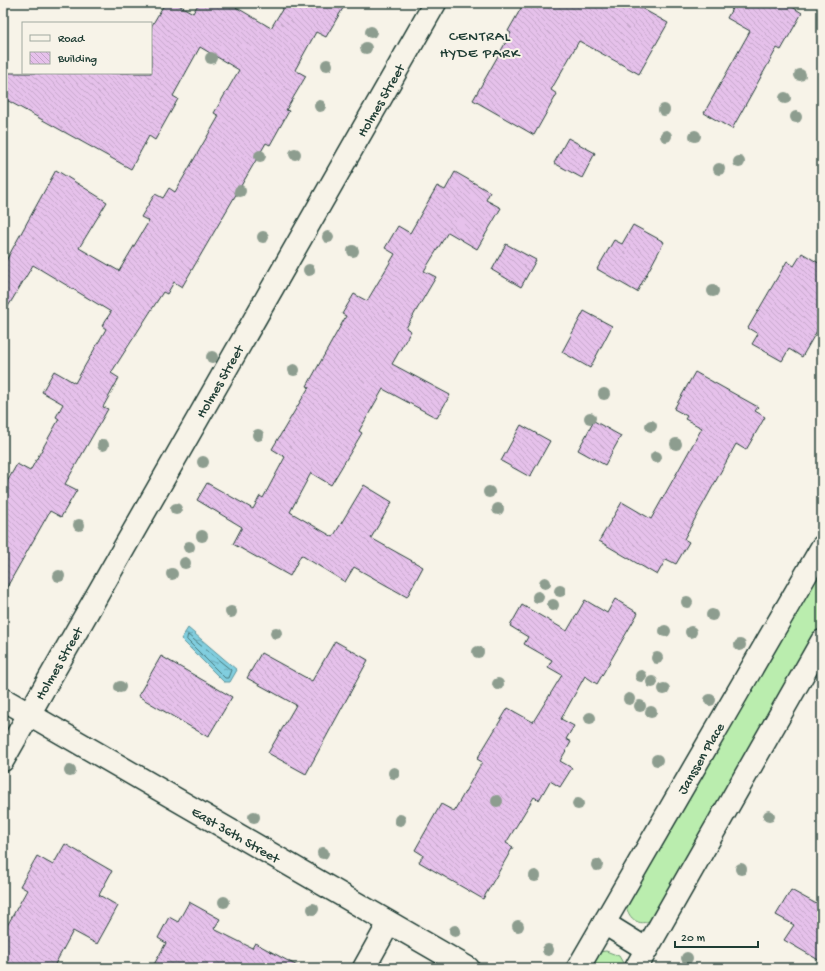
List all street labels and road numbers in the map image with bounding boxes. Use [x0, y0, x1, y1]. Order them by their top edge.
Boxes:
street label: Holmes Street [354, 61, 410, 141]
street label: Holmes Street [193, 342, 249, 422]
street label: Holmes Street [32, 624, 88, 704]
street label: Janssen Place [675, 720, 730, 798]
street label: East 36th Street [188, 804, 283, 869]

